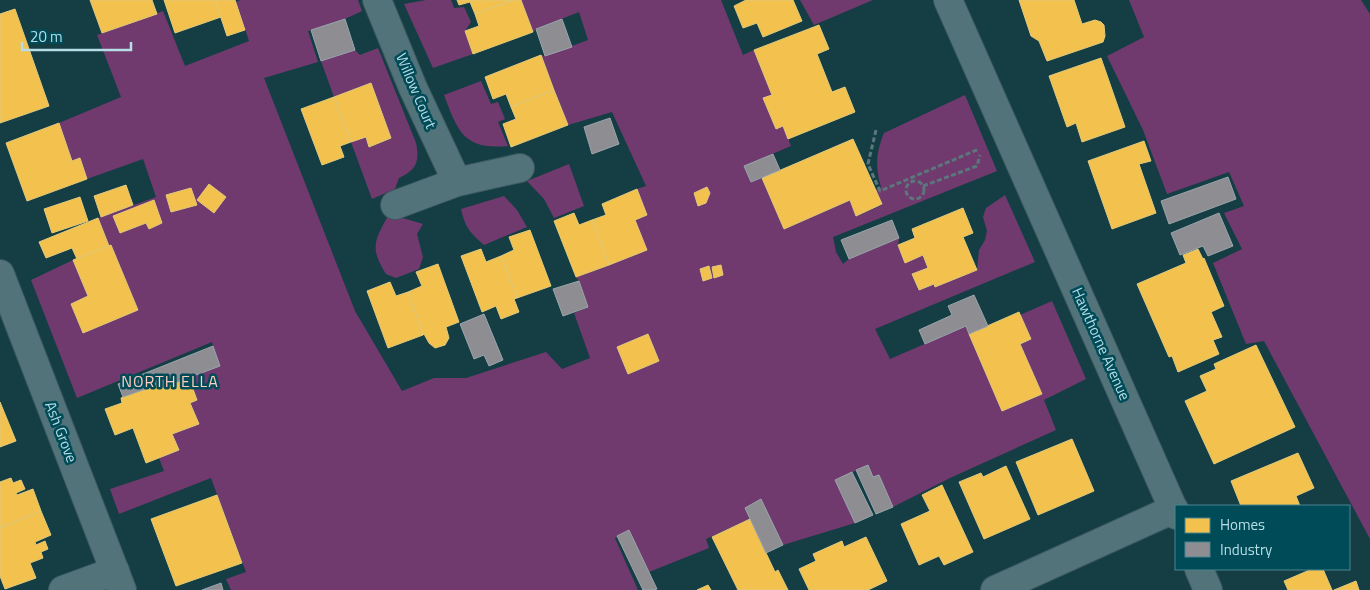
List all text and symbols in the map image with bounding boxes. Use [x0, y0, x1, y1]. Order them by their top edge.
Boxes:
scale bar [22, 20, 131, 52]
text: 20 m [30, 25, 63, 48]
street label: Willow Court [390, 49, 443, 133]
street label: Hawthorne Avenue [1066, 284, 1137, 404]
district label: NORTH ELLA [121, 369, 219, 393]
street label: Ash Grove [39, 398, 84, 466]
legend [1175, 505, 1350, 570]
text: Homes [1220, 513, 1265, 536]
text: Industry [1220, 538, 1272, 561]

